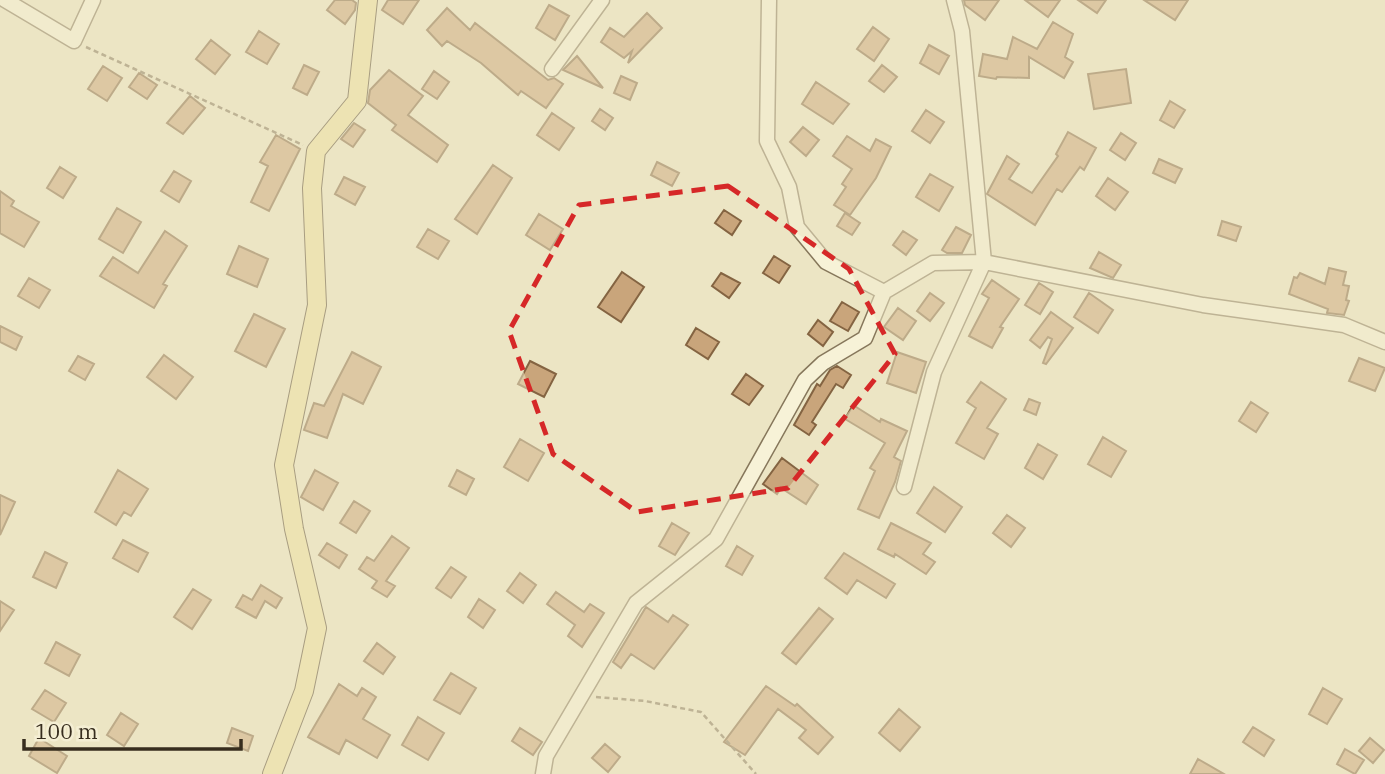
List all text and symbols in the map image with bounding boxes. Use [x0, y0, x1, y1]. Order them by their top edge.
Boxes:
scale bar [24, 708, 242, 752]
text: 100 m [35, 717, 98, 745]

